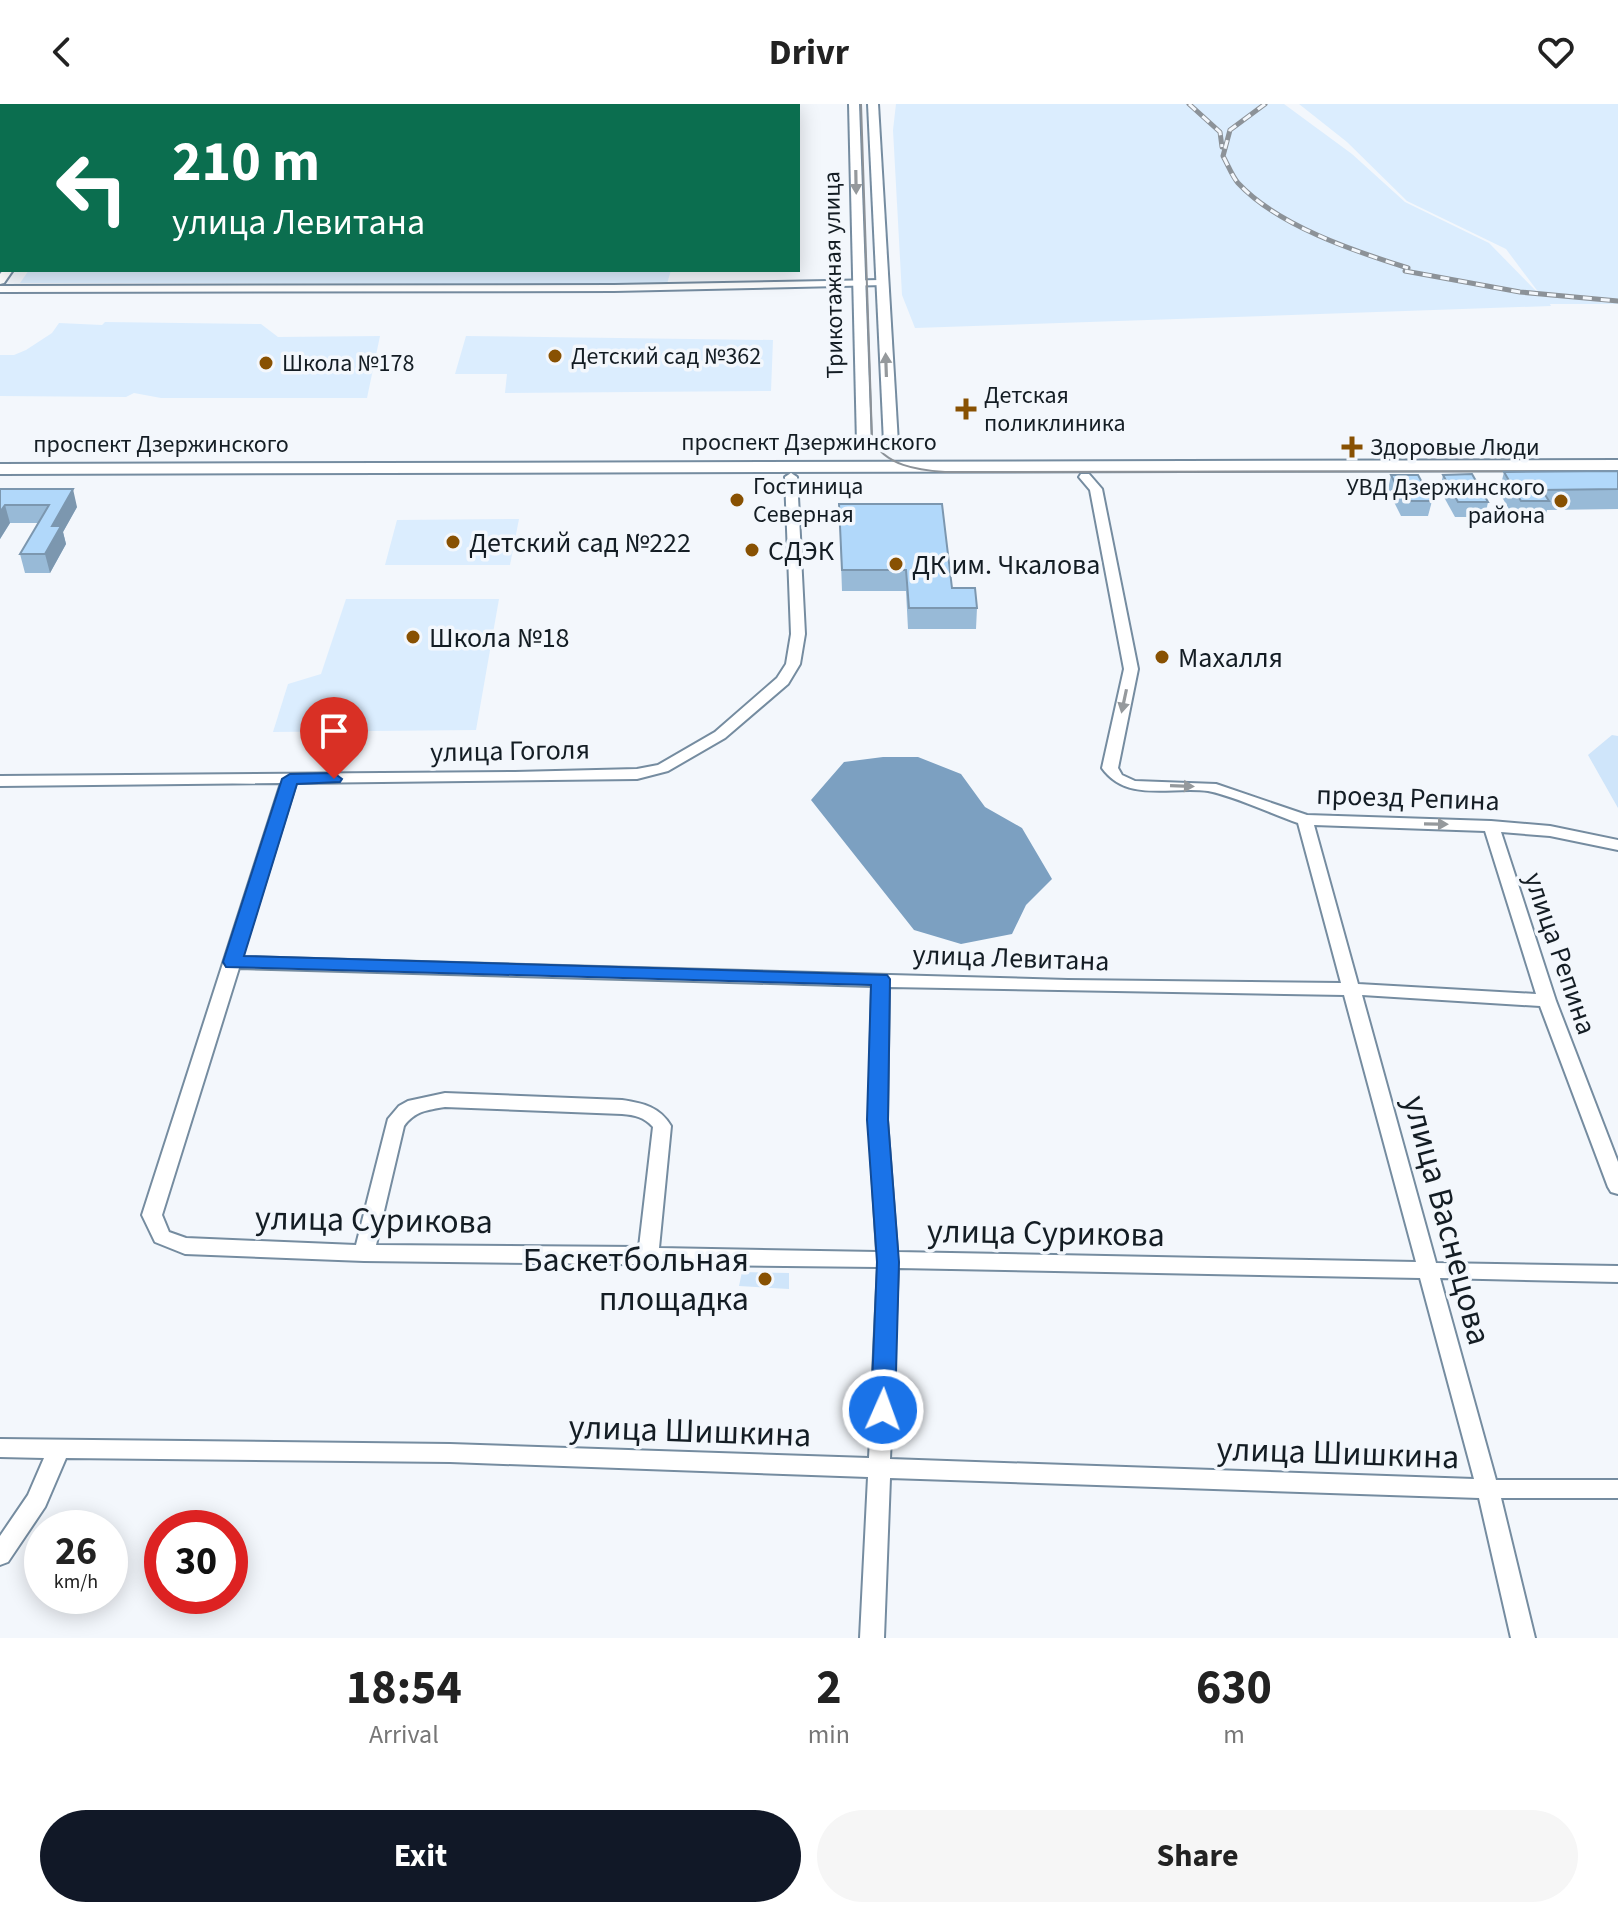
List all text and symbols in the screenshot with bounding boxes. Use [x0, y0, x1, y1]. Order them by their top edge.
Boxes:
text: Drivr [769, 27, 849, 78]
icon: back [40, 30, 84, 74]
icon: heart [1534, 30, 1578, 74]
text: 210 m [172, 123, 320, 202]
icon: left [40, 136, 144, 240]
one-way arrow [850, 170, 862, 195]
street label: Трикотажная улица [814, 171, 853, 379]
text: улица Левитана [172, 197, 425, 248]
place label: Детский сад №362 [571, 339, 761, 374]
place label: Школа №178 [282, 346, 414, 381]
marker: Детский сад №362 [546, 347, 564, 365]
one-way arrow [879, 352, 892, 377]
marker: Школа №178 [257, 354, 275, 372]
place label: Детская поликлиника [984, 378, 1126, 441]
marker: Детская поликлиника [955, 398, 977, 420]
street label: проспект Дзержинского [681, 425, 937, 460]
street label: проспект Дзержинского [33, 427, 289, 462]
place label: Здоровые Люди [1370, 430, 1540, 465]
marker: Здоровые Люди [1341, 436, 1363, 458]
place label: Гостиница Северная [753, 469, 863, 532]
place label: УВД Дзержинского района [1346, 470, 1545, 533]
marker: Гостиница Северная [728, 491, 746, 509]
marker: УВД Дзержинского района [1552, 492, 1570, 510]
place label: Детский сад №222 [469, 523, 691, 563]
place label: СДЭК [768, 531, 835, 571]
marker: Детский сад №222 [444, 533, 462, 551]
marker: СДЭК [743, 541, 761, 559]
place label: ДК им. Чкалова [912, 545, 1100, 585]
marker: ДК им. Чкалова [887, 555, 905, 573]
place label: Школа №18 [429, 618, 570, 658]
marker: Школа №18 [404, 628, 422, 646]
place label: Махалля [1178, 638, 1283, 678]
marker: Махалля [1153, 648, 1171, 666]
one-way arrow [1118, 689, 1130, 714]
pin [300, 697, 368, 779]
icon: arrive [312, 709, 356, 753]
street label: улица Гоголя [430, 730, 590, 772]
street label: проезд Репина [1316, 775, 1500, 821]
one-way arrow [1170, 780, 1195, 793]
one-way arrow [1424, 818, 1449, 831]
street label: улица Репина [1514, 867, 1607, 1040]
street label: улица Левитана [912, 935, 1110, 981]
street label: улица Васнецова [1390, 1090, 1503, 1351]
street label: улица Сурикова [255, 1194, 493, 1247]
street label: улица Сурикова [927, 1207, 1165, 1260]
place label: Баскетбольная площадка [523, 1236, 749, 1324]
marker: Баскетбольная площадка [756, 1270, 774, 1288]
position arrow [841, 1368, 925, 1452]
street label: улица Шишкина [568, 1403, 812, 1460]
street label: улица Шишкина [1216, 1425, 1460, 1482]
speed limit sign: 30 [144, 1510, 248, 1614]
text: 26 [55, 1523, 97, 1580]
text: km/h [54, 1568, 98, 1596]
text: 18:54 [346, 1654, 462, 1722]
text: 2 [816, 1654, 842, 1722]
text: 630 [1196, 1654, 1272, 1722]
text: Arrival [369, 1716, 439, 1753]
text: min [808, 1716, 850, 1753]
text: m [1223, 1716, 1245, 1753]
button: Exit [40, 1810, 801, 1902]
button: Share [817, 1810, 1578, 1902]

